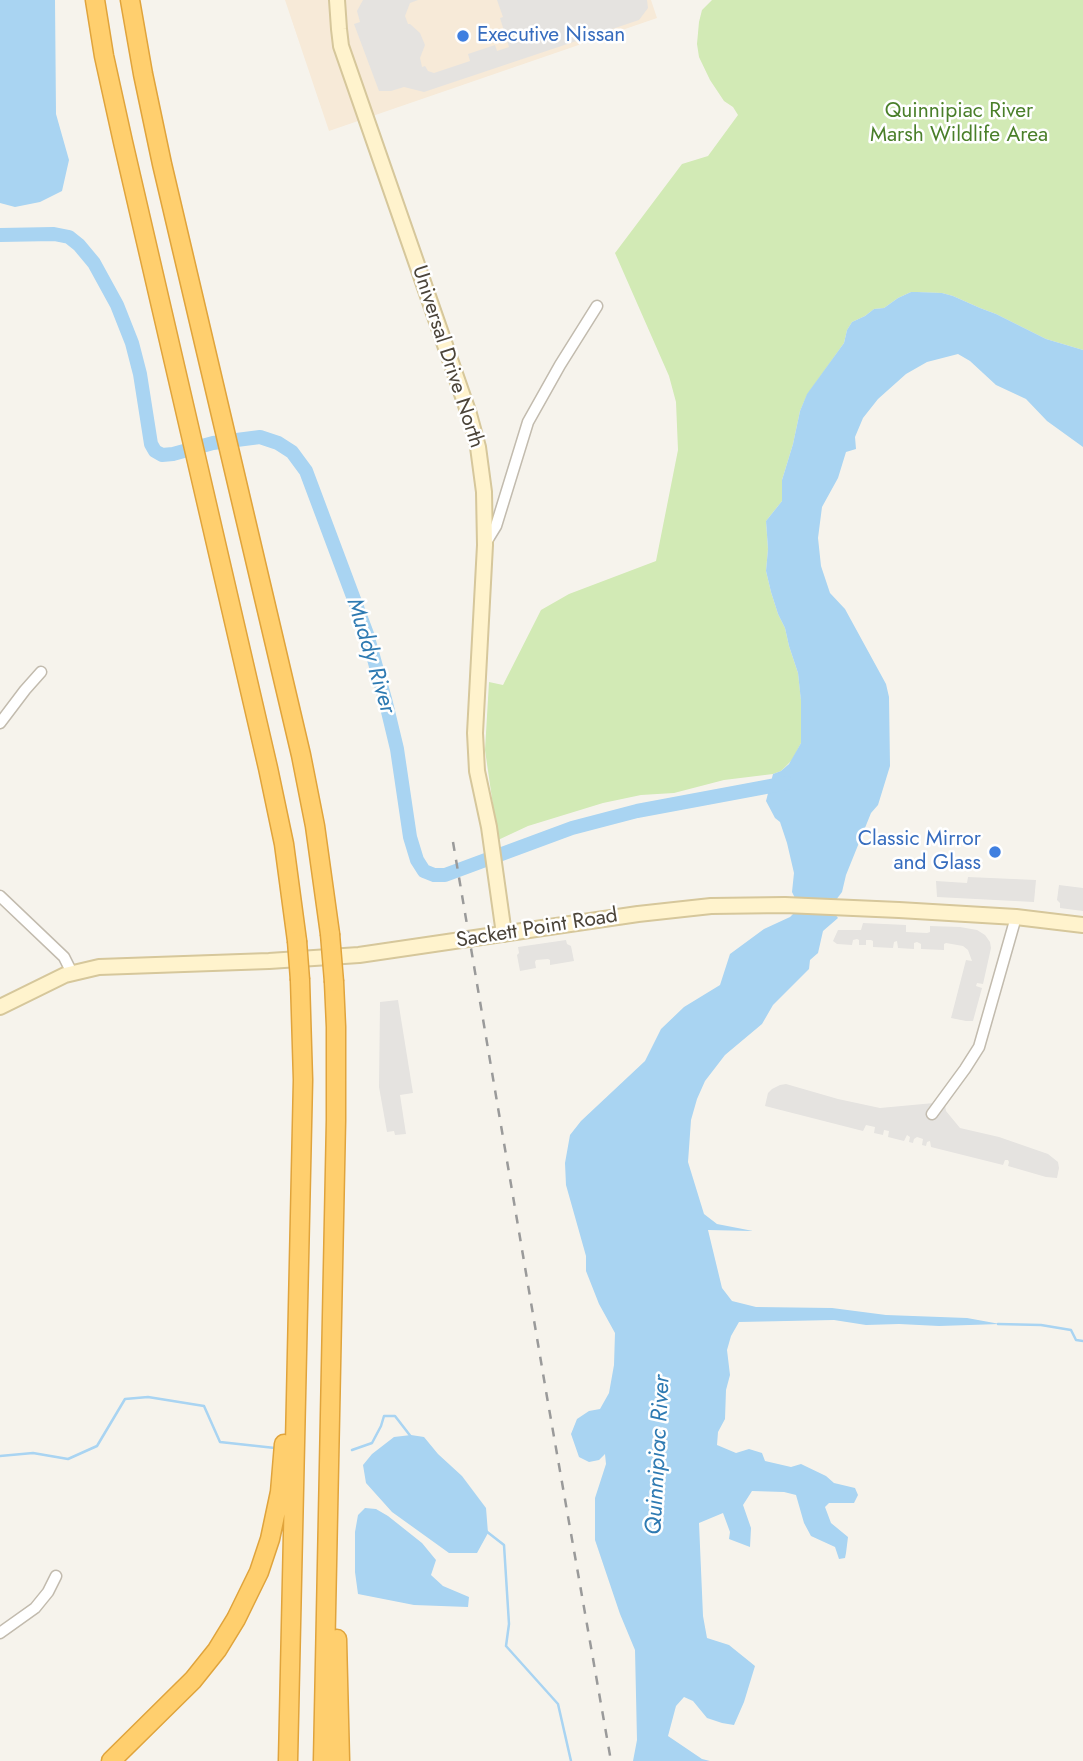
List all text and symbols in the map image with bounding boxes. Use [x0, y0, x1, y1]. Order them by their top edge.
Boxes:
place label: Executive Nissan [477, 23, 625, 49]
marker: Executive Nissan [455, 28, 471, 44]
park label: Quinnipiac River Marsh Wildlife Area [870, 99, 1048, 149]
street label: Universal Drive North [406, 263, 488, 451]
water label: Muddy River [339, 595, 401, 717]
place label: Classic Mirror and Glass [858, 827, 981, 877]
marker: Classic Mirror and Glass [987, 844, 1003, 860]
street label: Sackett Point Road [454, 904, 620, 954]
water label: Quinnipiac River [641, 1374, 677, 1536]

